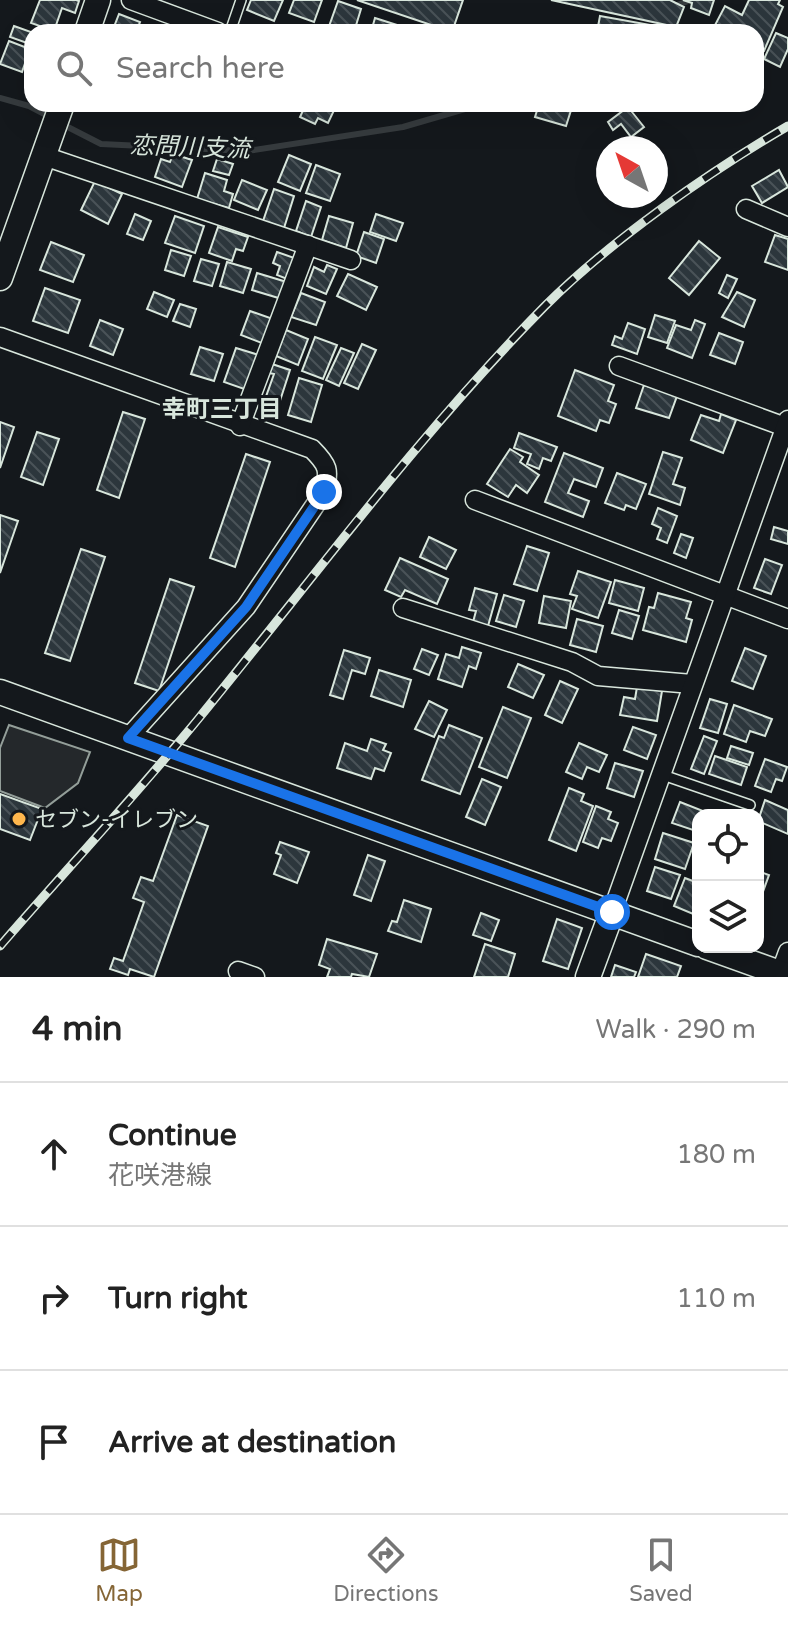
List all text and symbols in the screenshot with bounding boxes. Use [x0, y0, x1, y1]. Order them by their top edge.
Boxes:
search box [24, 24, 764, 112]
icon: search [52, 46, 96, 90]
text: Search here [116, 50, 285, 87]
water label: 恋問川支流 [130, 131, 254, 164]
north arrow [596, 136, 668, 208]
district label: 幸町三丁目 [162, 395, 282, 424]
route end [306, 474, 342, 510]
place label: セブン-イレブン [35, 807, 198, 833]
map controls [692, 809, 764, 953]
button: locate [692, 809, 764, 881]
marker: セブン-イレブン [10, 810, 28, 828]
button: layers [692, 881, 764, 953]
route start [594, 894, 630, 930]
text: 4 min [32, 1009, 123, 1050]
text: Walk · 290 m [596, 1014, 756, 1045]
text: Continue [108, 1117, 237, 1154]
icon: ahead [32, 1132, 76, 1176]
text: 180 m [676, 1139, 756, 1170]
text: 花咲港線 [108, 1160, 212, 1191]
icon: right [32, 1276, 76, 1320]
text: Turn right [108, 1280, 248, 1317]
text: 110 m [676, 1283, 756, 1314]
icon: arrive [32, 1420, 76, 1464]
text: Arrive at destination [108, 1424, 396, 1461]
tab: Map [95, 1533, 143, 1607]
tab: Directions [333, 1533, 439, 1607]
tab: Saved [629, 1533, 693, 1607]

